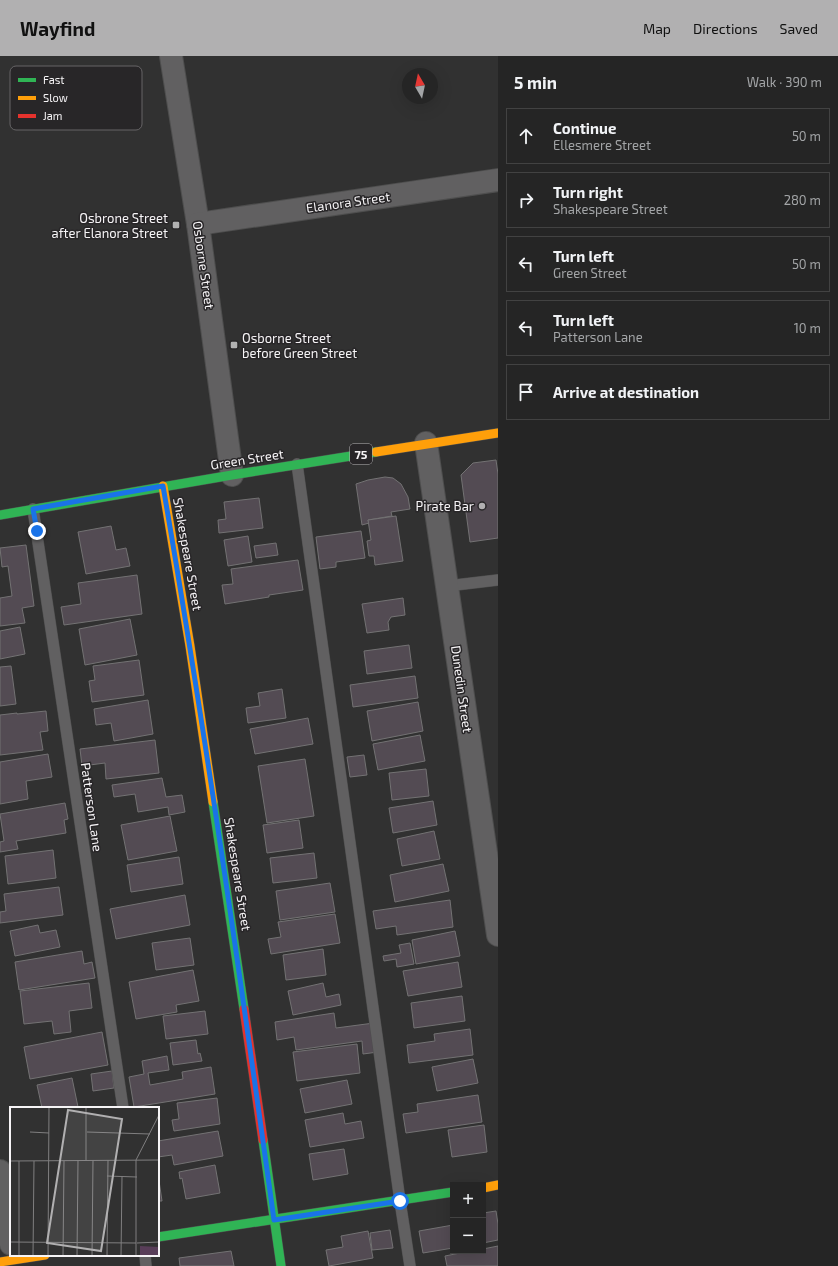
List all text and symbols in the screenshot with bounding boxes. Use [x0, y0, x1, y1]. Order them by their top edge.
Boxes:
text: Wayfind [20, 17, 95, 40]
text: Map [643, 20, 671, 37]
text: Directions [693, 20, 758, 37]
text: Saved [780, 20, 818, 37]
legend [10, 66, 142, 130]
north arrow [402, 68, 438, 104]
text: 5 min [514, 72, 557, 92]
text: Fast [43, 73, 65, 86]
text: Walk · 390 m [747, 74, 822, 90]
text: Slow [43, 91, 68, 104]
text: Jam [43, 109, 62, 122]
text: Continue [553, 119, 616, 137]
icon: ahead [515, 125, 537, 147]
text: 50 m [792, 128, 821, 144]
text: Ellesmere Street [553, 137, 651, 153]
text: Turn right [553, 183, 623, 201]
street label: Elanora Street [305, 188, 391, 216]
icon: right [515, 189, 537, 211]
text: 280 m [784, 192, 821, 208]
text: Shakespeare Street [553, 201, 668, 217]
place label: Osbrone Street after Elanora Street [52, 210, 168, 241]
marker: Osbrone Street after Elanora Street [171, 220, 181, 230]
street label: Osborne Street [190, 220, 218, 310]
text: Turn left [553, 247, 614, 265]
icon: left [515, 253, 537, 275]
text: 50 m [792, 256, 821, 272]
text: Green Street [553, 265, 627, 281]
text: Turn left [553, 311, 614, 329]
icon: left [515, 317, 537, 339]
text: 10 m [794, 320, 821, 336]
text: Patterson Lane [553, 329, 643, 345]
place label: Osborne Street before Green Street [242, 330, 357, 361]
marker: Osborne Street before Green Street [229, 340, 239, 350]
icon: arrive [515, 381, 537, 403]
text: Arrive at destination [553, 383, 699, 401]
road number: 75 [350, 444, 372, 464]
street label: Green Street [209, 445, 285, 473]
street label: Shakespeare Street [170, 496, 206, 612]
place label: Pirate Bar [416, 498, 474, 514]
marker: Pirate Bar [477, 501, 487, 511]
route end [28, 522, 46, 540]
street label: Dunedin Street [448, 644, 476, 734]
street label: Patterson Lane [78, 761, 106, 853]
street label: Shakespeare Street [221, 816, 255, 932]
inset map [10, 1107, 159, 1256]
map controls [450, 1182, 486, 1254]
button: + [450, 1182, 486, 1218]
route start [391, 1192, 409, 1210]
button: − [450, 1218, 486, 1254]

